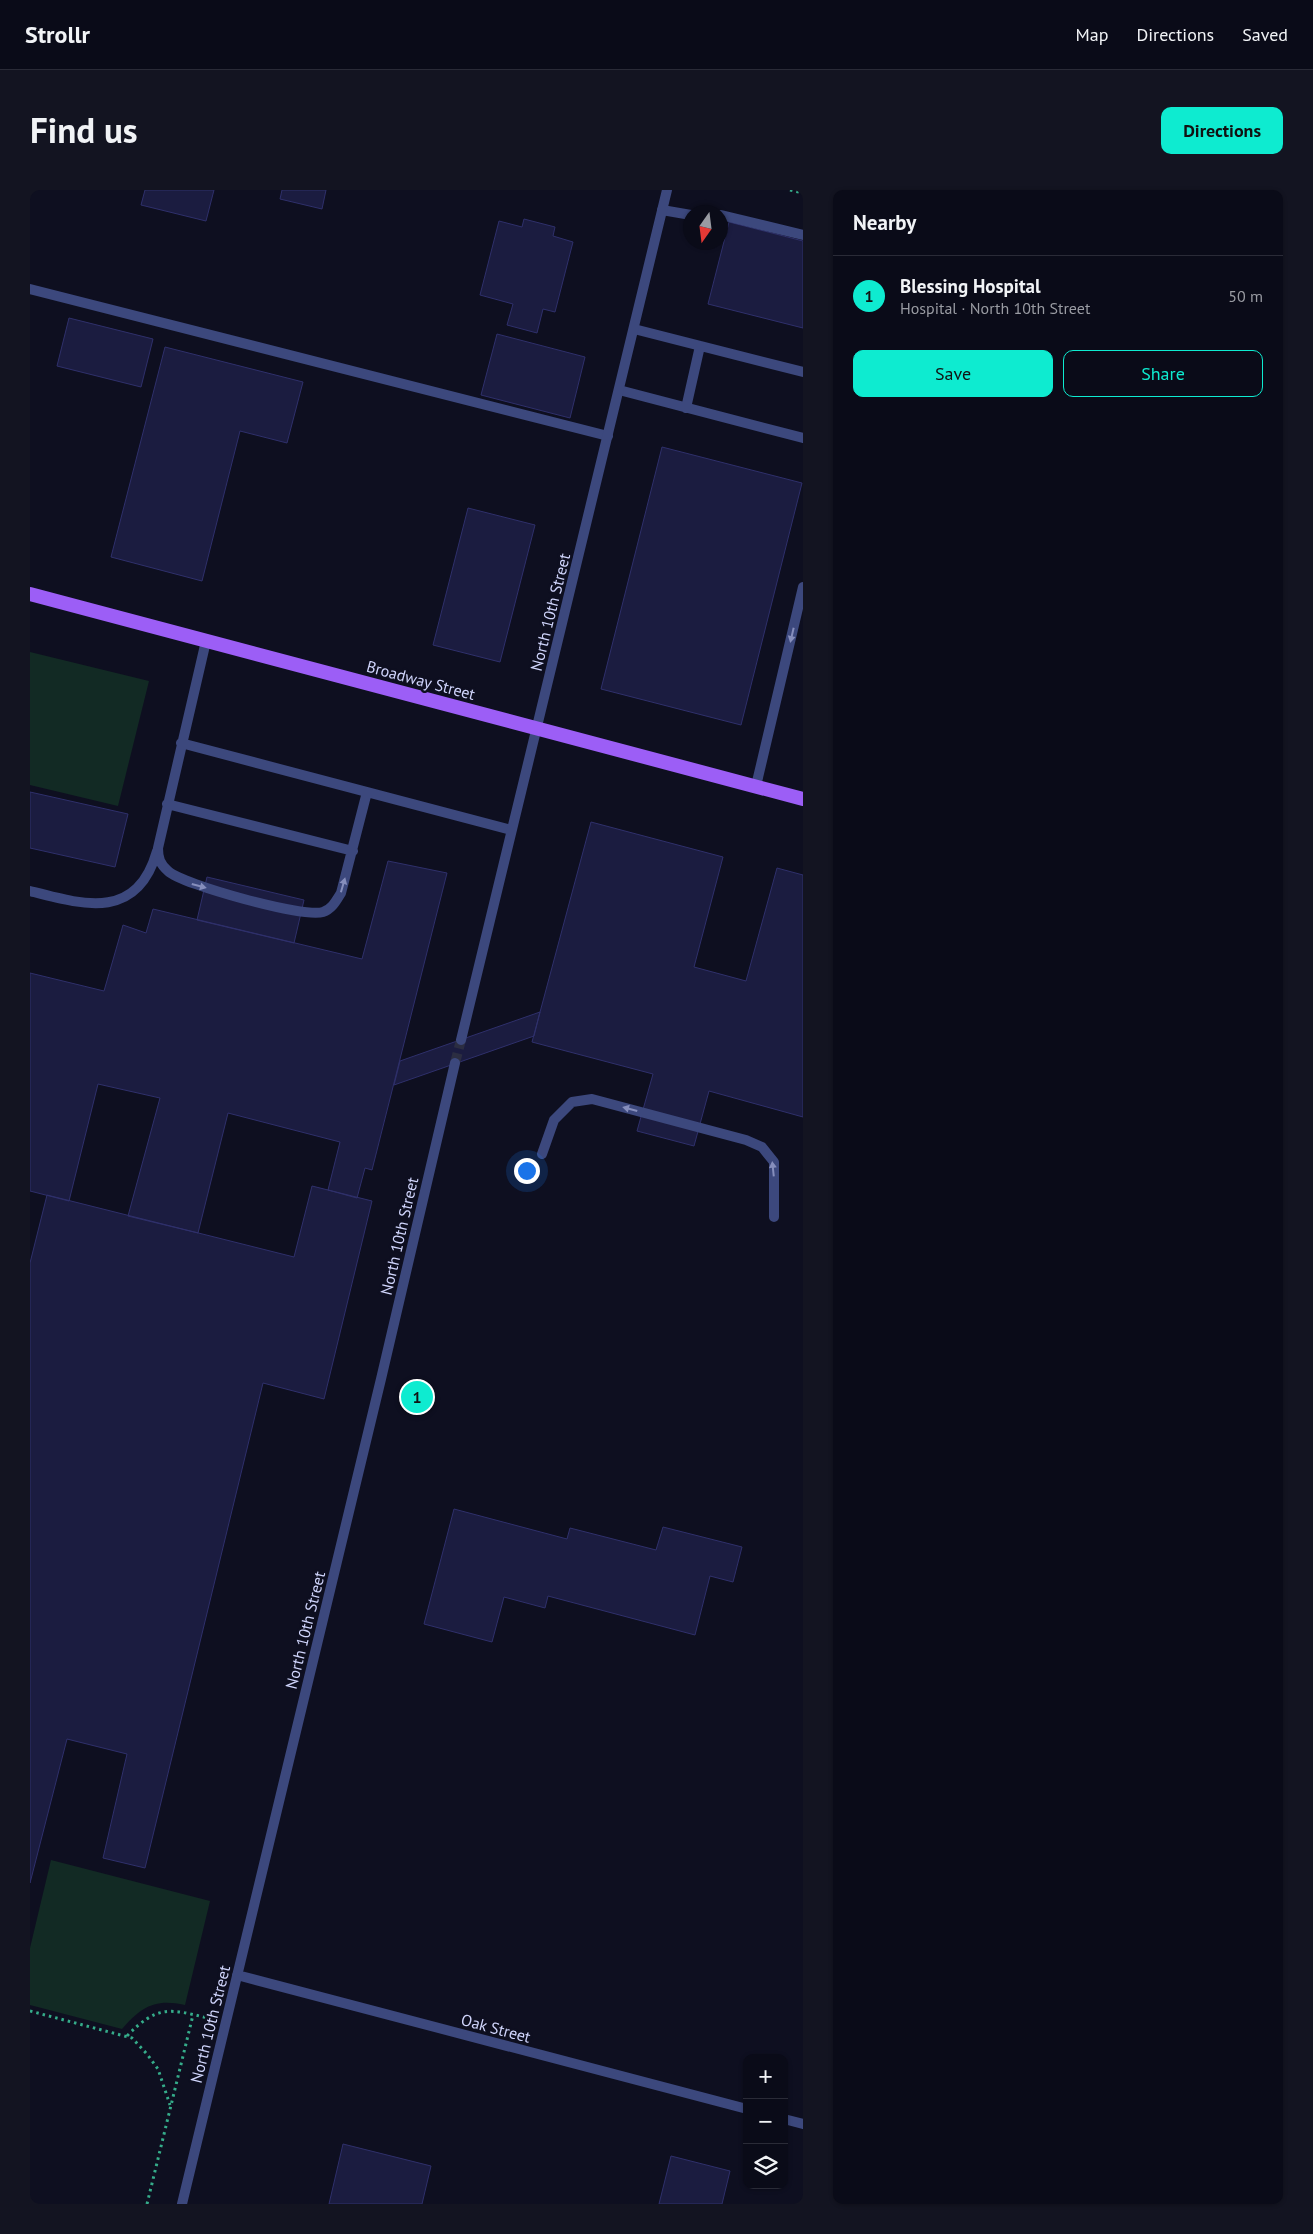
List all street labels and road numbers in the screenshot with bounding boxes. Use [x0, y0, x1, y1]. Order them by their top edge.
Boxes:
street label: North 10th Street [526, 551, 574, 673]
street label: Broadway Street [365, 656, 478, 704]
street label: North 10th Street [376, 1175, 422, 1297]
street label: North 10th Street [281, 1569, 329, 1691]
street label: North 10th Street [186, 1963, 234, 2085]
street label: Oak Street [459, 2009, 534, 2047]

